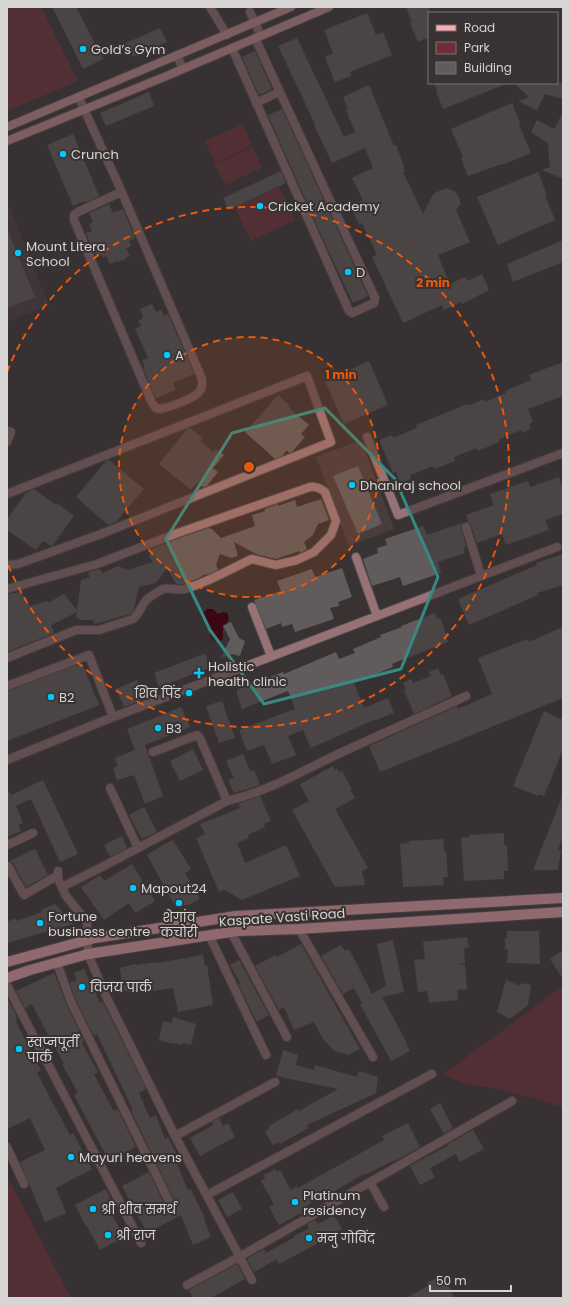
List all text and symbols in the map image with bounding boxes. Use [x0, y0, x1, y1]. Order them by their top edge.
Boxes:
legend [428, 12, 558, 84]
text: Road [464, 19, 495, 36]
text: Park [464, 39, 491, 56]
place label: Gold’s Gym [91, 40, 165, 59]
marker: Gold’s Gym [78, 44, 88, 54]
text: Building [464, 59, 512, 76]
place label: Crunch [71, 145, 119, 164]
marker: Crunch [58, 149, 68, 159]
place label: Cricket Academy [268, 197, 381, 216]
marker: Cricket Academy [255, 201, 265, 211]
place label: Mount Litera School [26, 237, 106, 271]
marker: Mount Litera School [13, 248, 23, 258]
place label: D [356, 263, 365, 282]
marker: D [343, 267, 353, 277]
text: 2 min [416, 274, 450, 291]
place label: A [175, 346, 184, 365]
marker: A [162, 350, 172, 360]
text: 1 min [325, 366, 357, 383]
centre of rings [242, 460, 256, 474]
place label: Dhaniraj school [360, 476, 461, 495]
marker: Dhaniraj school [347, 480, 357, 490]
place label: Holistic health clinic [208, 657, 287, 691]
marker: Holistic health clinic [193, 667, 205, 679]
place label: शिव पिंड [134, 684, 182, 703]
place label: B2 [59, 688, 74, 707]
marker: शिव पिंड [184, 688, 194, 698]
marker: B2 [46, 692, 56, 702]
place label: B3 [166, 719, 182, 738]
marker: B3 [153, 723, 163, 733]
place label: Mapout24 [141, 879, 207, 898]
marker: Mapout24 [128, 883, 138, 893]
marker: शेगांव कचोरी [174, 898, 184, 908]
street label: Kaspate Vasti Road [218, 904, 346, 931]
place label: Fortune business centre [48, 907, 150, 941]
place label: शेगांव कचोरी [159, 908, 199, 942]
marker: Fortune business centre [35, 918, 45, 928]
place label: विजय पार्क [89, 978, 153, 997]
marker: विजय पार्क [77, 982, 87, 992]
place label: स्वप्नपूर्ती पार्क [26, 1033, 81, 1067]
marker: स्वप्नपूर्ती पार्क [14, 1044, 24, 1054]
place label: Mayuri heavens [79, 1148, 182, 1167]
marker: Mayuri heavens [66, 1152, 76, 1162]
place label: Platinum residency [303, 1186, 367, 1220]
marker: Platinum residency [290, 1197, 300, 1207]
place label: श्री शीव समर्थ [101, 1200, 178, 1219]
marker: श्री शीव समर्थ [88, 1204, 98, 1214]
place label: श्री राज [116, 1226, 157, 1245]
place label: मनु गोविंद [316, 1229, 376, 1248]
marker: श्री राज [103, 1230, 113, 1240]
marker: मनु गोविंद [304, 1233, 314, 1243]
scale bar [430, 1267, 511, 1293]
text: 50 m [436, 1272, 467, 1289]

